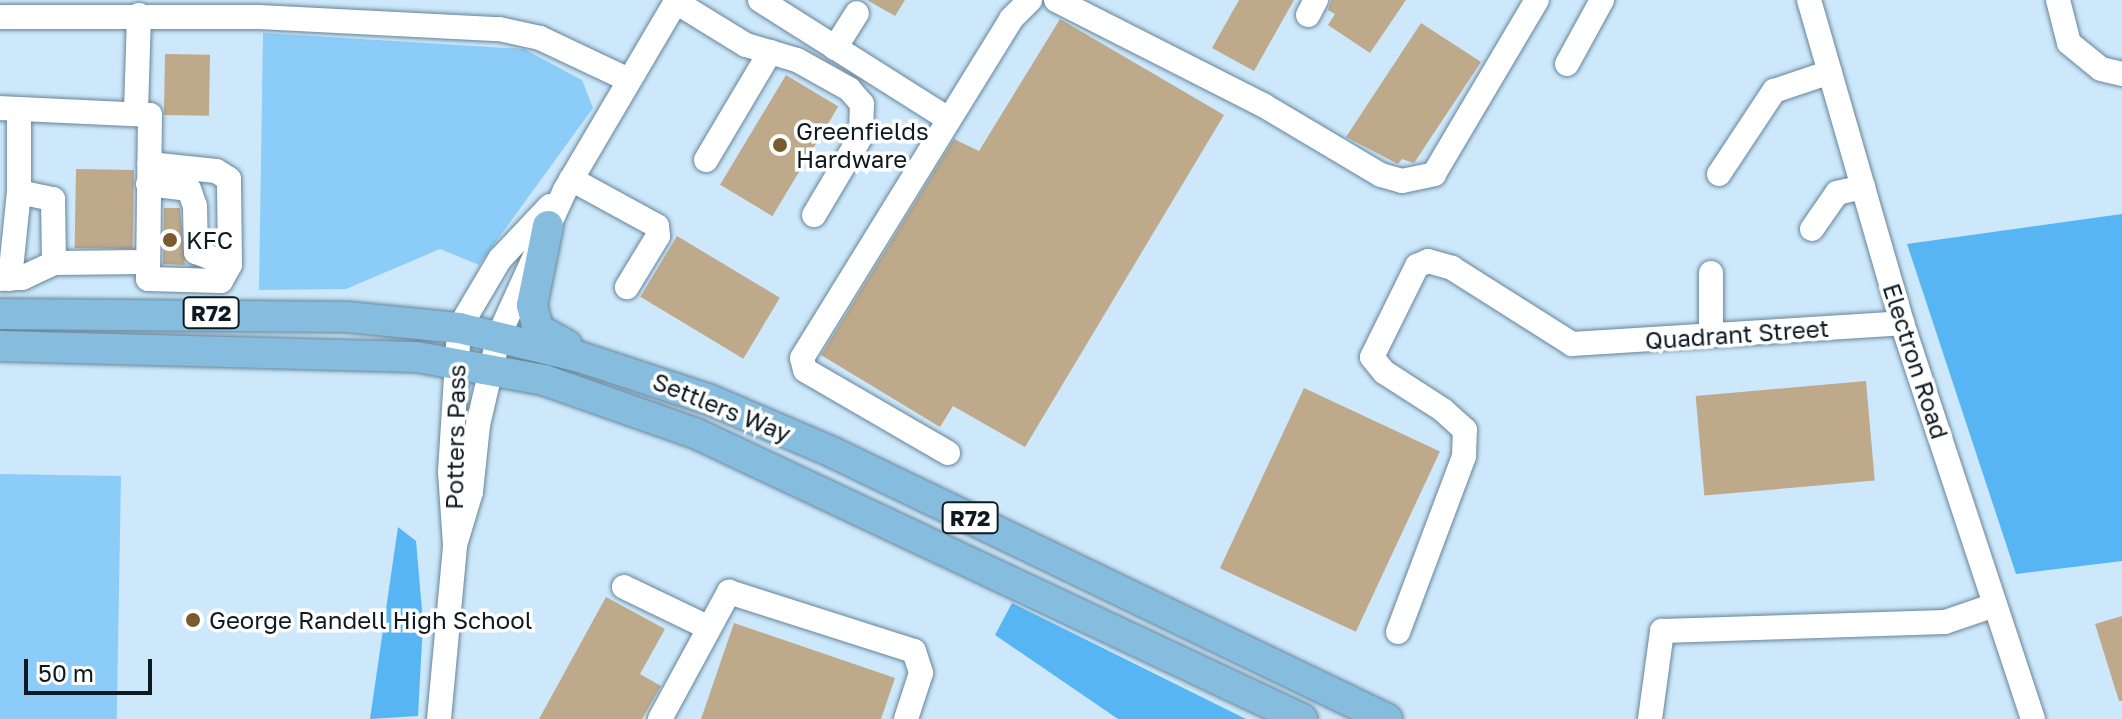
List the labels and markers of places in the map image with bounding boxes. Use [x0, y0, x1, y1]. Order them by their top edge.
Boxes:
place label: Greenfields Hardware [796, 117, 929, 173]
marker: Greenfields Hardware [771, 136, 789, 154]
place label: KFC [186, 226, 233, 254]
marker: KFC [161, 231, 179, 249]
place label: George Randell High School [209, 606, 532, 634]
marker: George Randell High School [184, 611, 202, 629]

